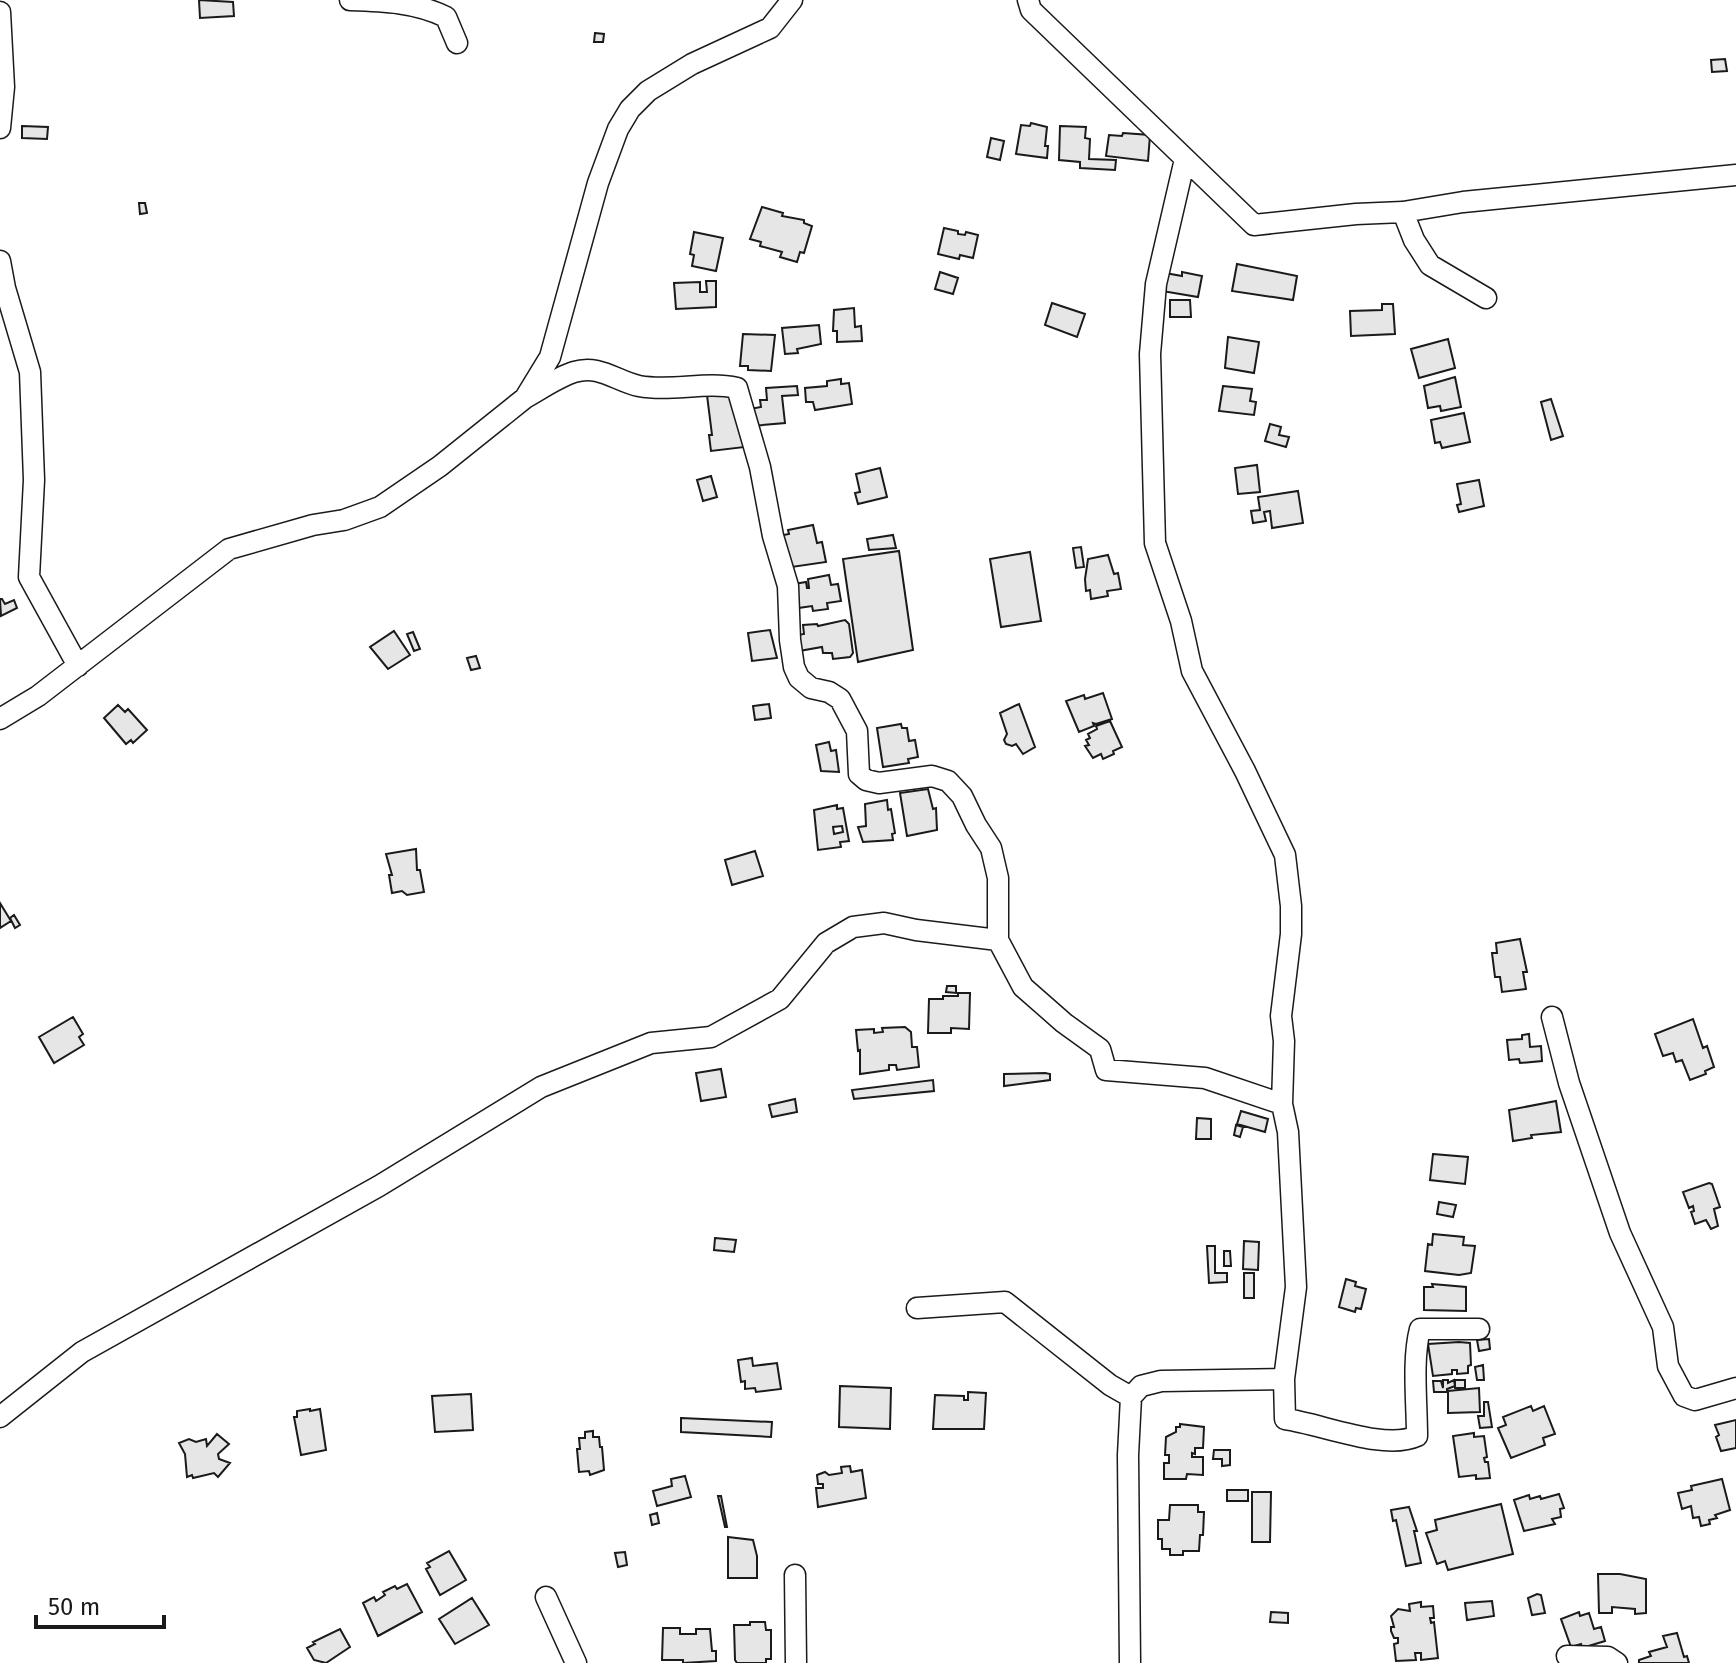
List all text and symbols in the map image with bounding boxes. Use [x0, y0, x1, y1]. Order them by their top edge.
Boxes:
scale bar [36, 1579, 164, 1629]
text: 50 m [48, 1593, 100, 1621]

